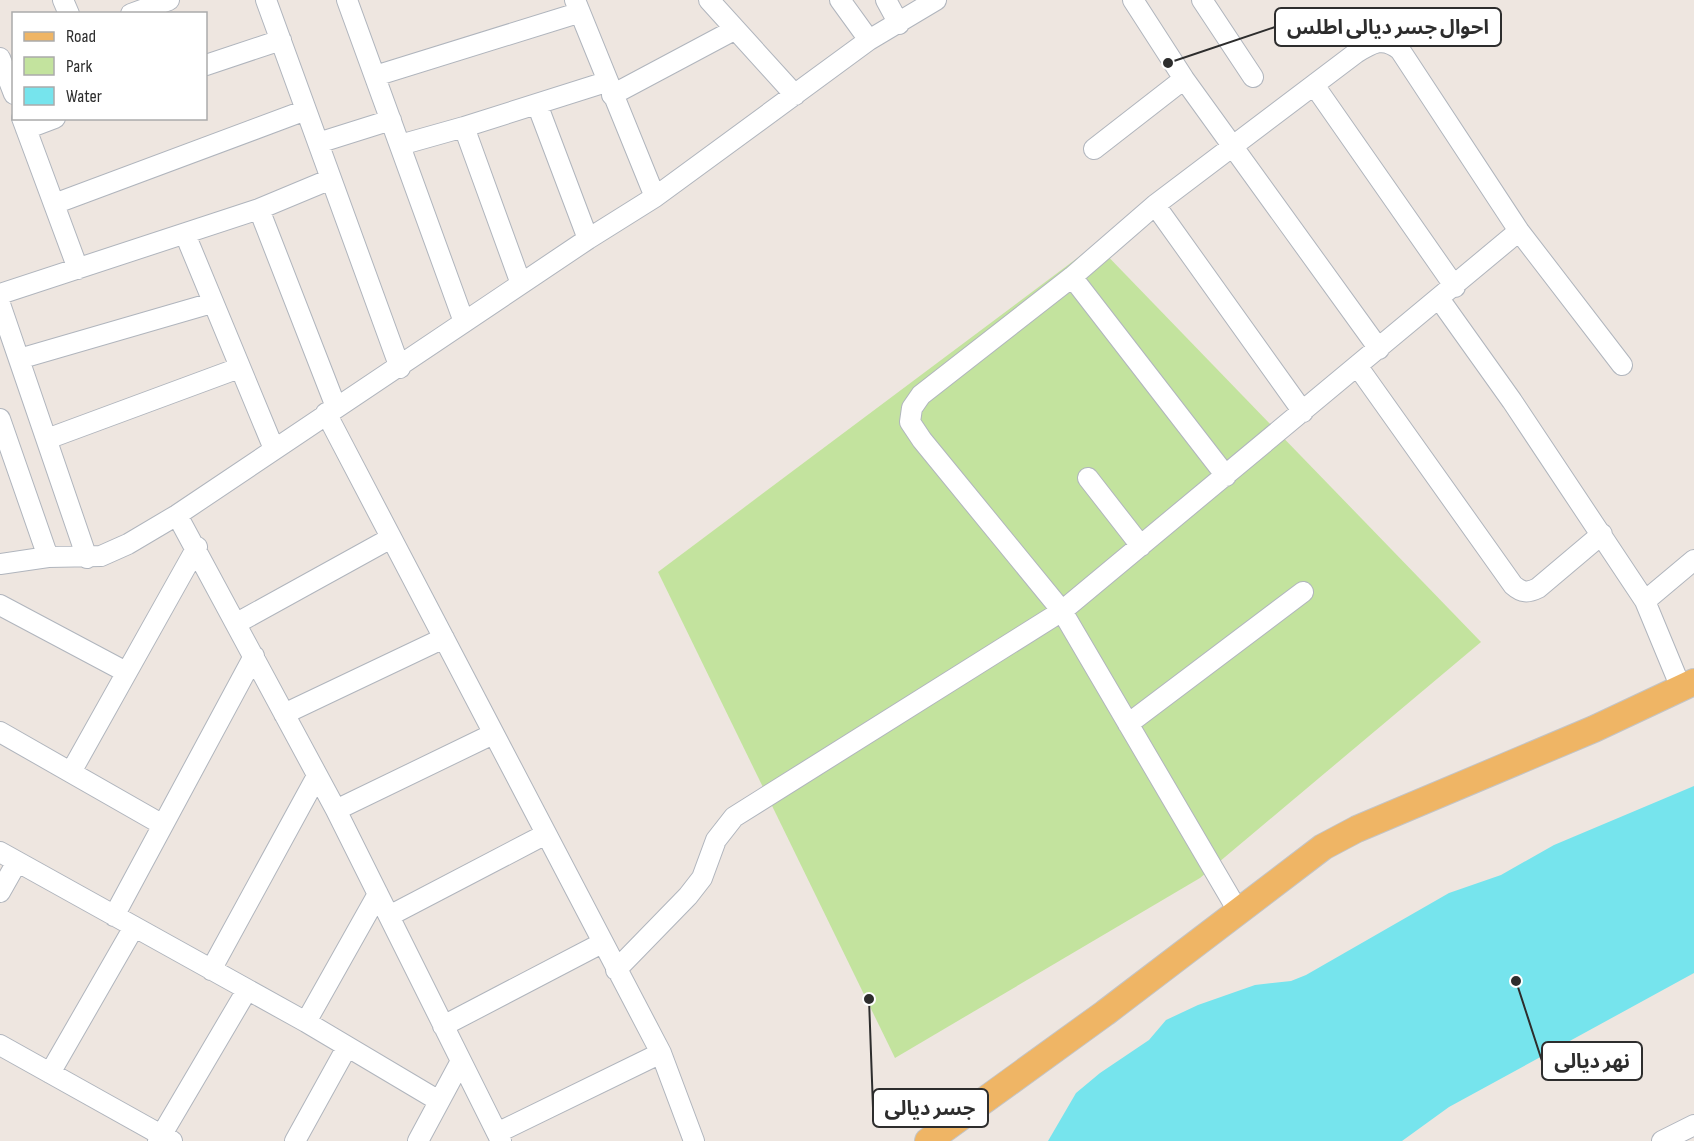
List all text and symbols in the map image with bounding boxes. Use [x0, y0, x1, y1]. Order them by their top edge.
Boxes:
callout: احوال جسر ديالى اطلس [1275, 8, 1501, 46]
legend [12, 12, 207, 120]
text: احوال جسر ديالى اطلس [1287, 16, 1489, 40]
text: Road [66, 26, 96, 47]
text: Park [66, 56, 92, 77]
text: Water [66, 86, 102, 107]
callout: نهر ديالى [1542, 1042, 1642, 1080]
text: نهر ديالى [1554, 1050, 1630, 1074]
callout: جسر ديالى [873, 1089, 988, 1127]
text: جسر ديالى [885, 1097, 976, 1121]

